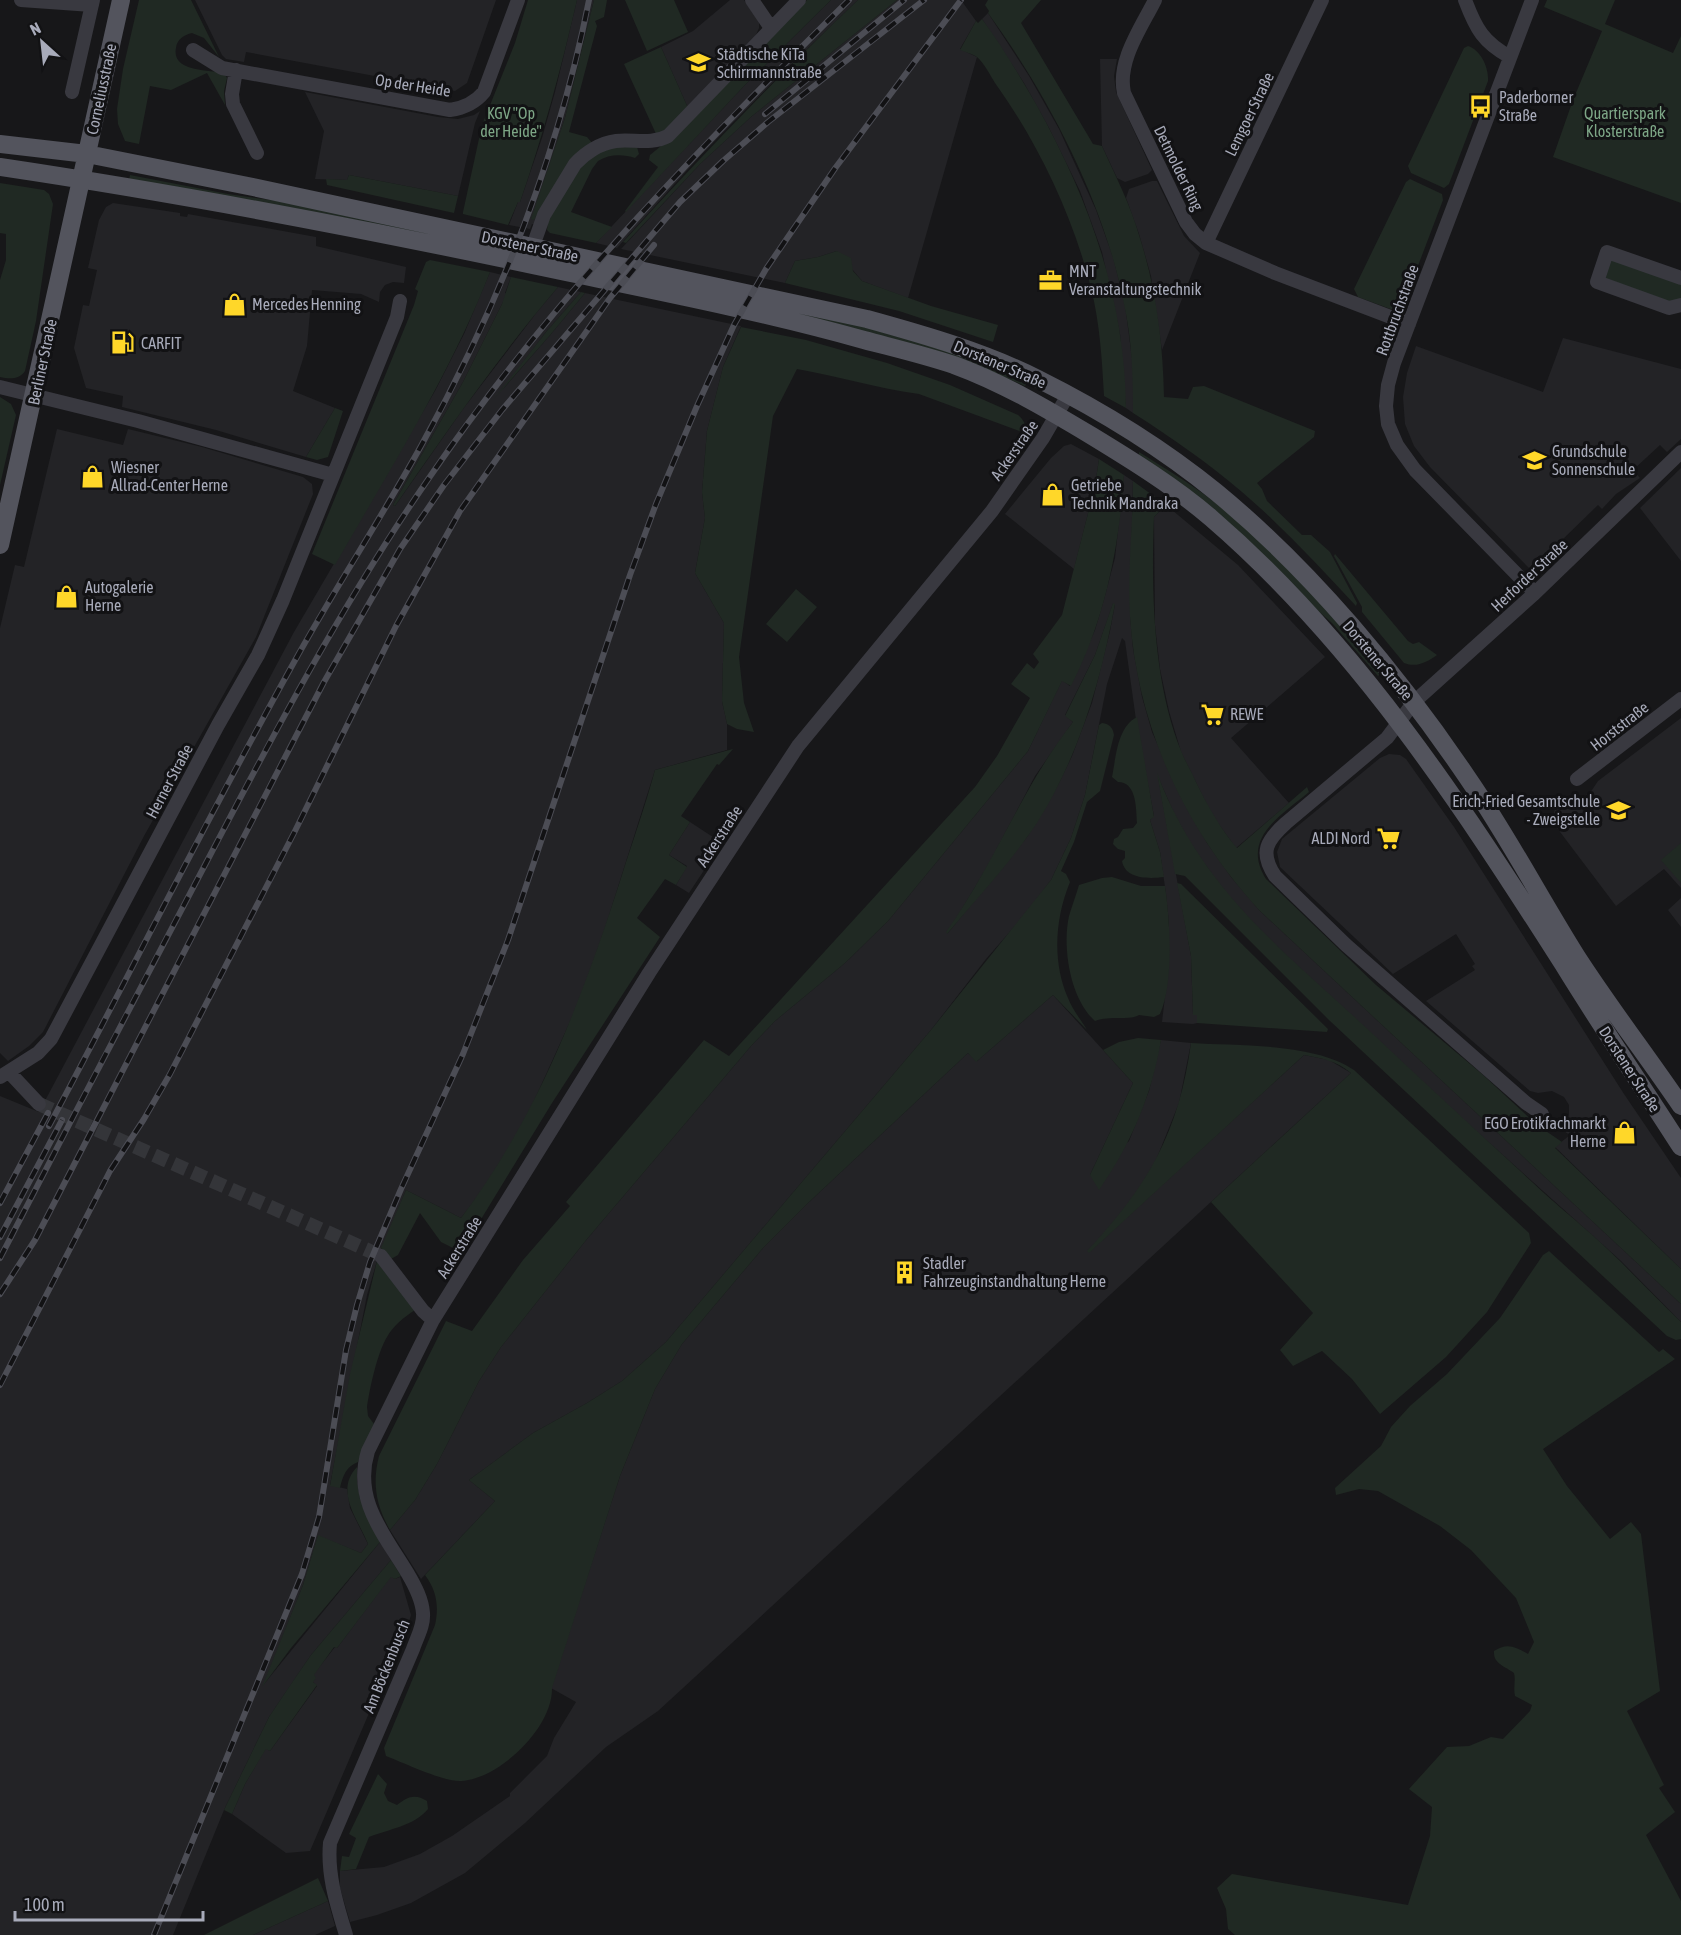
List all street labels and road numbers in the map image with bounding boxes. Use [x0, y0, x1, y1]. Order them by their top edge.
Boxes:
street label: Corneliusstraße [83, 42, 119, 136]
street label: Lemgoer Straße [1221, 69, 1278, 159]
street label: Op der Heide [374, 70, 452, 101]
street label: Detmolder Ring [1150, 123, 1207, 214]
street label: Dorstener Straße [480, 227, 580, 265]
street label: Rottbruchstraße [1372, 262, 1422, 358]
street label: Berliner Straße [24, 317, 60, 407]
street label: Dorstener Straße [951, 336, 1049, 392]
street label: Ackerstraße [987, 416, 1041, 484]
street label: Herforder Straße [1487, 535, 1571, 615]
street label: Dorstener Straße [1339, 617, 1417, 703]
street label: Horststraße [1586, 698, 1652, 754]
street label: Herner Straße [142, 741, 196, 821]
street label: Ackerstraße [693, 802, 745, 870]
street label: Dorstener Straße [1596, 1023, 1664, 1115]
street label: Ackerstraße [433, 1213, 485, 1281]
street label: Am Böckenbusch [359, 1617, 413, 1715]

